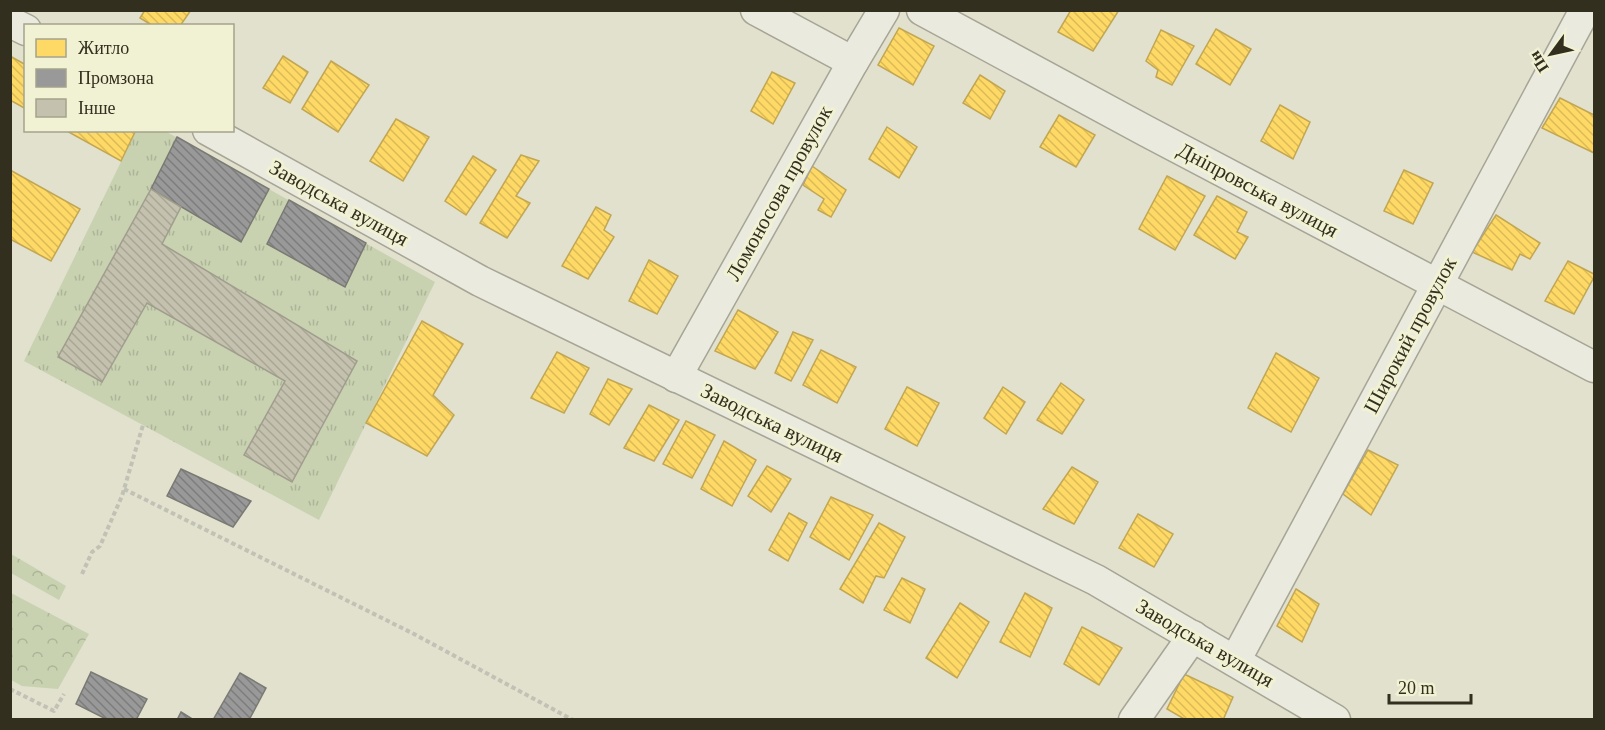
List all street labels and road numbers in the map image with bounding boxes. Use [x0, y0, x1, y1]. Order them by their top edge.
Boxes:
street label: Ломоносова провулок [721, 101, 837, 285]
street label: Дніпровська вулиця [1174, 138, 1343, 243]
street label: Заводська вулиця [265, 155, 413, 251]
street label: Широкий провулок [1359, 252, 1462, 417]
street label: Заводська вулиця [697, 378, 847, 468]
street label: Заводська вулиця [1132, 594, 1278, 692]

